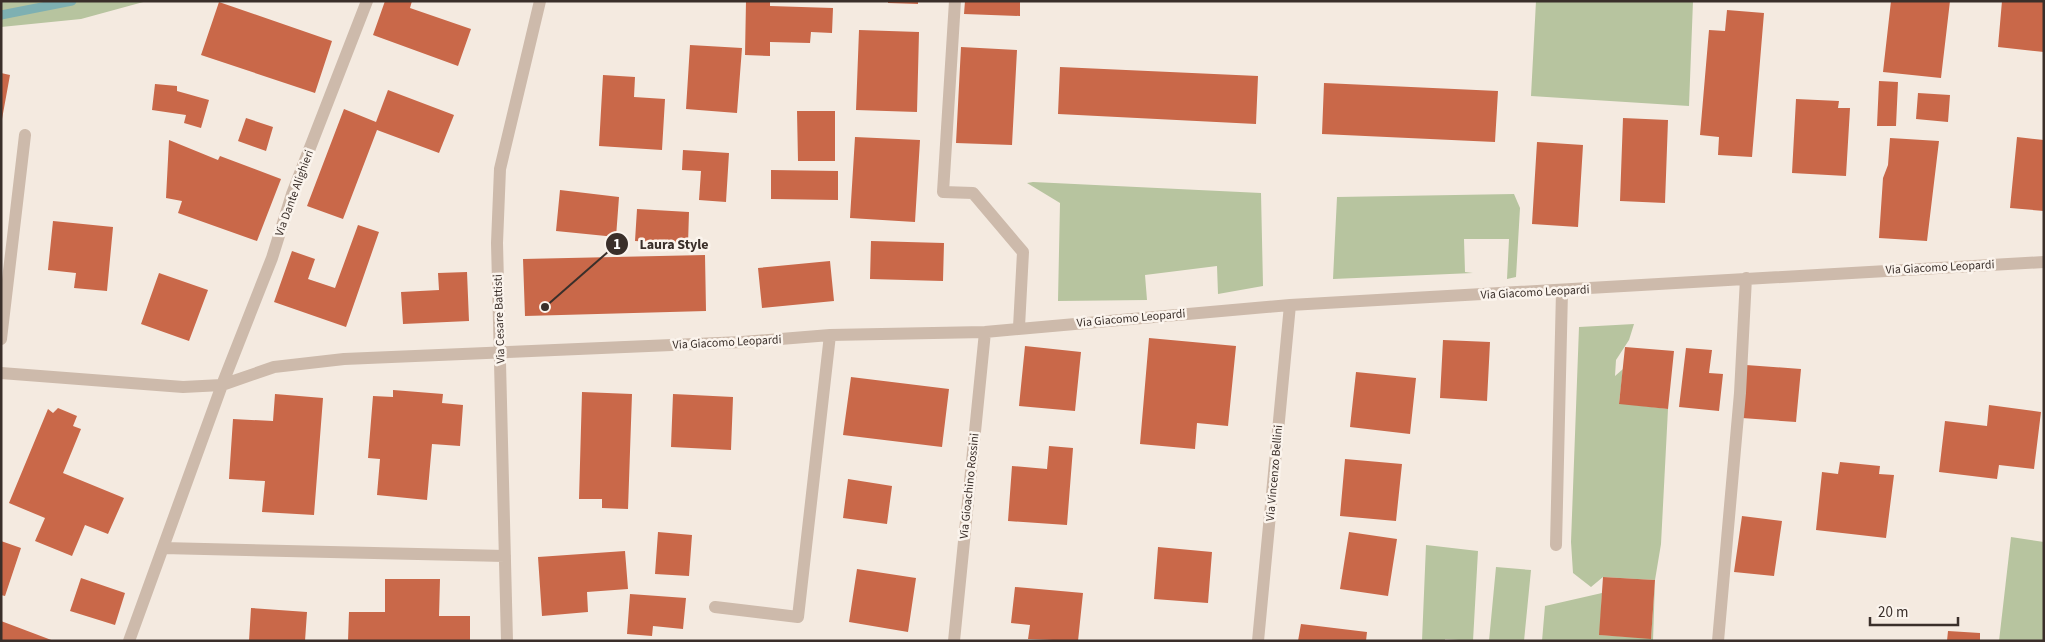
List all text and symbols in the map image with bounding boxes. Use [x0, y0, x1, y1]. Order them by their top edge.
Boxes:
street label: Via Dante Alighieri [271, 147, 318, 239]
callout: Laura Style [605, 230, 719, 259]
text: 1 [613, 234, 621, 255]
text: Laura Style [639, 235, 709, 255]
street label: Via Giacomo Leopardi [1885, 256, 1995, 279]
street label: Via Cesare Battisti [489, 274, 510, 364]
street label: Via Giacomo Leopardi [1480, 281, 1590, 304]
street label: Via Giacomo Leopardi [1076, 305, 1186, 332]
street label: Via Giacomo Leopardi [672, 331, 782, 354]
street label: Via Vincenzo Bellini [1262, 424, 1287, 522]
street label: Via Gioachino Rossini [955, 432, 984, 540]
scale bar [1870, 594, 1958, 626]
text: 20 m [1878, 602, 1908, 623]

